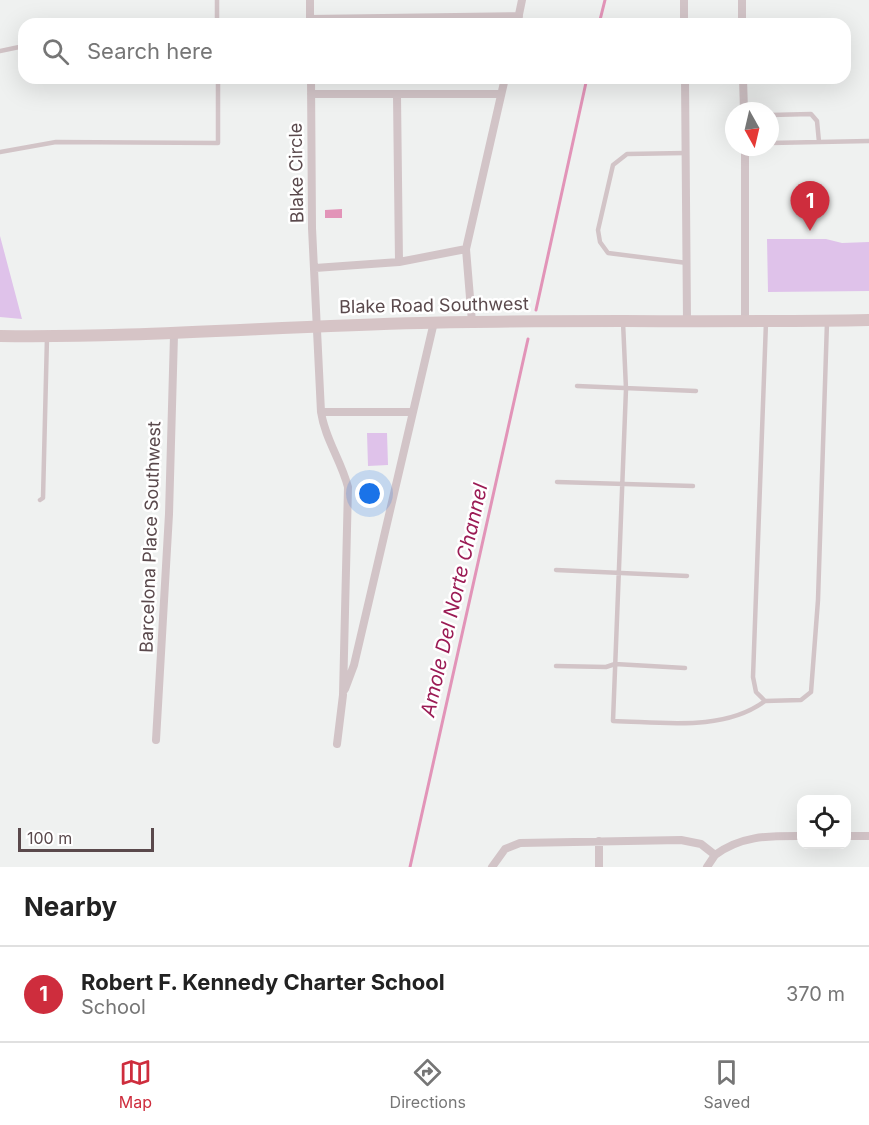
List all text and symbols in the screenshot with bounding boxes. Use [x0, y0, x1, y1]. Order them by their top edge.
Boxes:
search box [18, 18, 851, 84]
icon: search [39, 35, 72, 68]
text: Search here [87, 38, 213, 64]
north arrow [725, 102, 779, 156]
street label: Blake Circle [285, 123, 307, 223]
pin: 1 [790, 182, 830, 231]
street label: Blake Road Southwest [339, 293, 529, 317]
street label: Barcelona Place Southwest [135, 421, 165, 653]
your location [355, 479, 384, 508]
water label: Amole Del Norte Channel [415, 481, 493, 720]
map controls [797, 795, 851, 849]
button: locate [797, 795, 851, 849]
scale bar [18, 825, 154, 852]
text: 100 m [27, 828, 72, 848]
text: Nearby [24, 891, 117, 922]
text: Robert F. Kennedy Charter School [81, 969, 445, 995]
text: 1 [39, 982, 48, 1006]
text: 370 m [786, 982, 845, 1006]
text: School [81, 995, 146, 1019]
tab: Map [119, 1056, 152, 1112]
tab: Directions [390, 1056, 466, 1112]
tab: Saved [703, 1056, 750, 1112]

